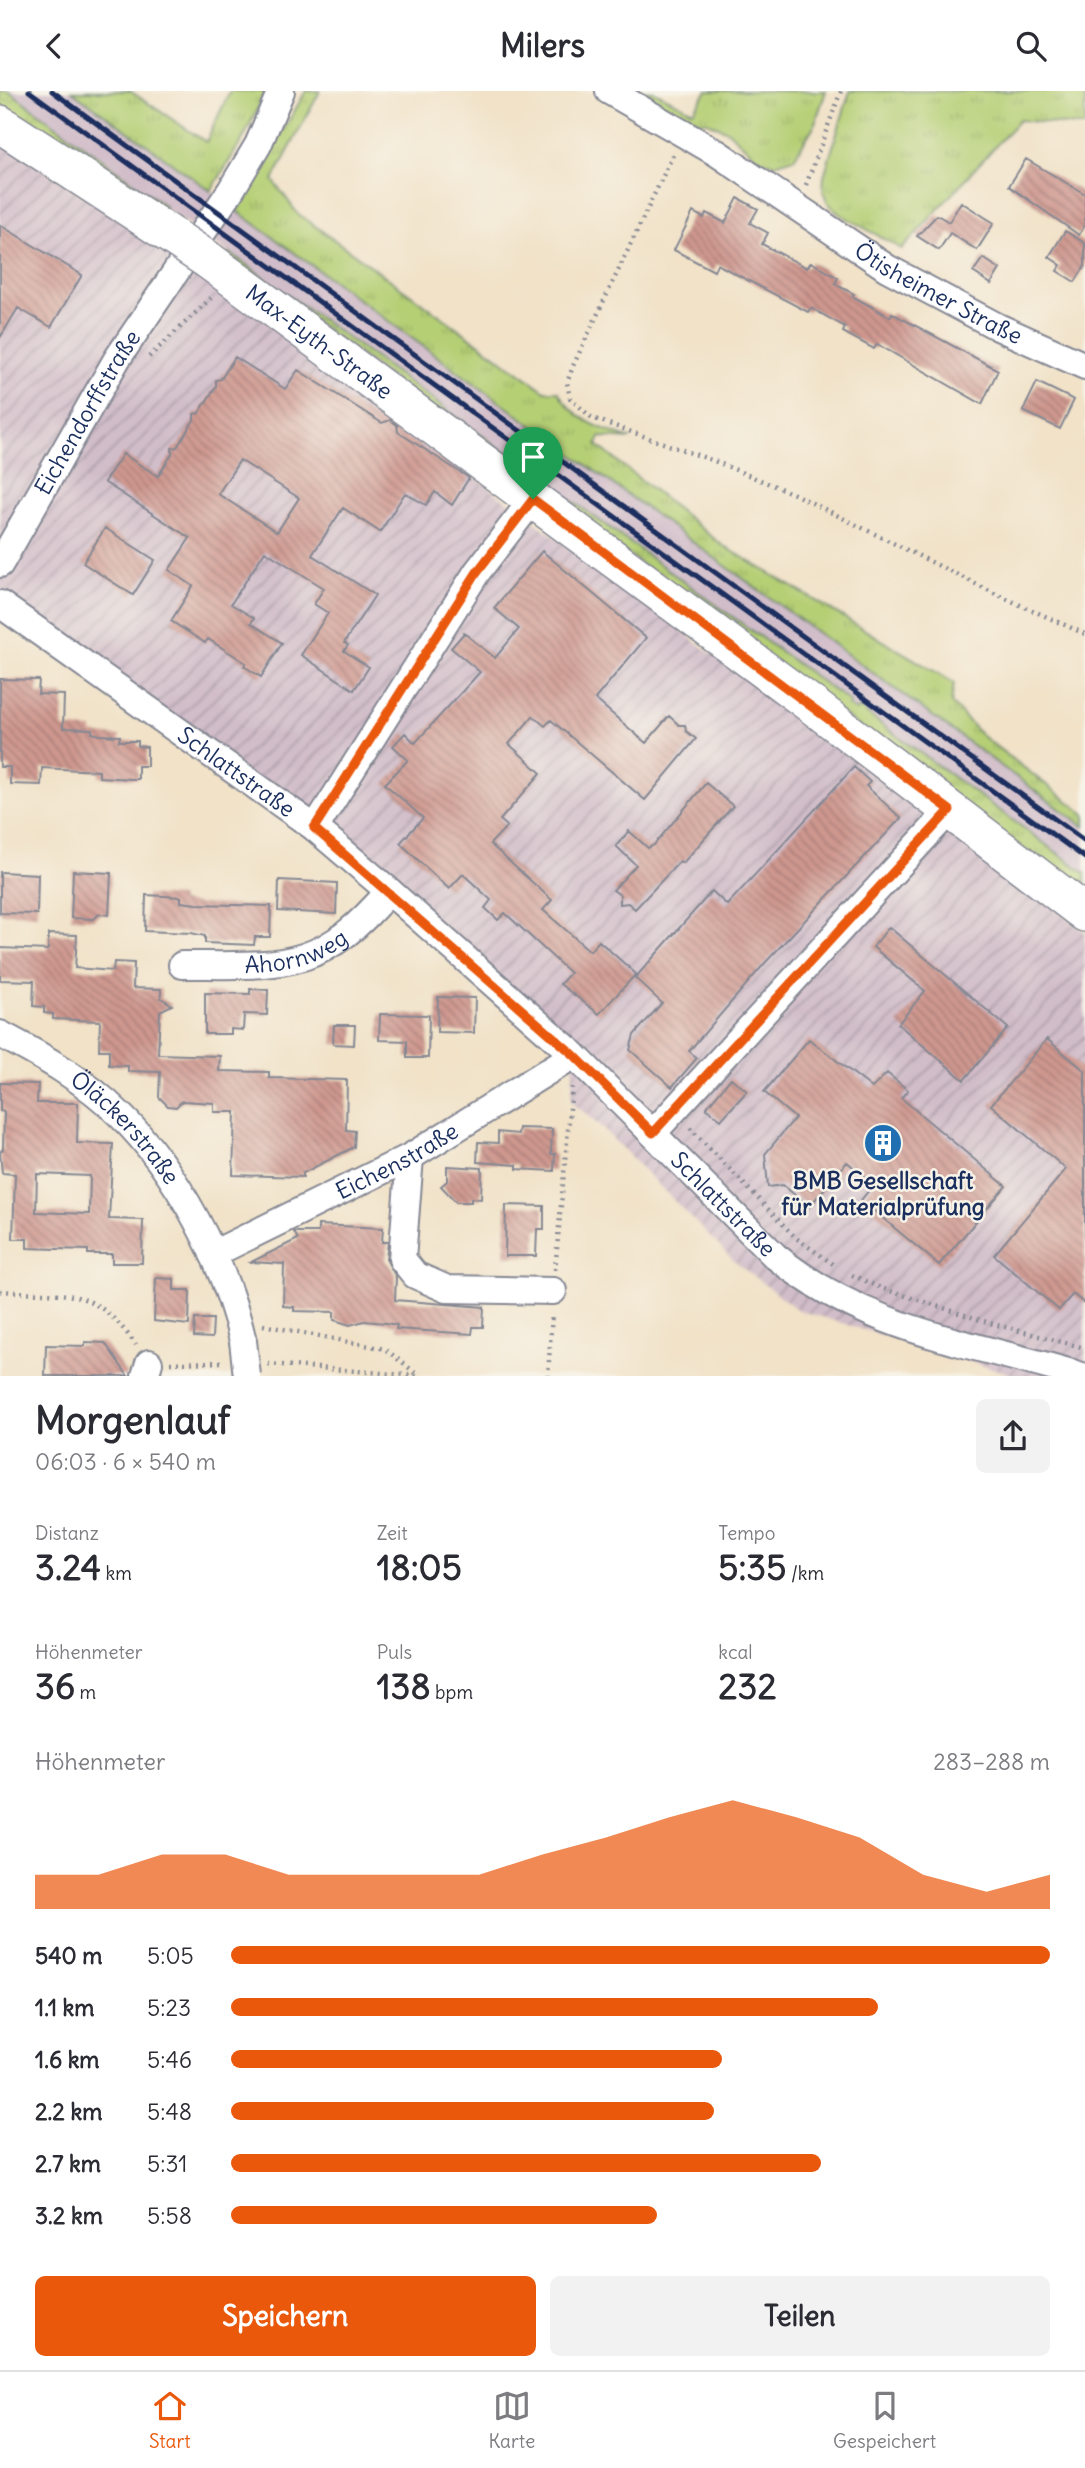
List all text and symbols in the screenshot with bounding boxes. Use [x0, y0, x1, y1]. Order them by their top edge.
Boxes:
text: Milers [500, 25, 585, 66]
icon: back [35, 27, 73, 65]
icon: search [1012, 27, 1050, 65]
street label: Ötisheimer Straße [849, 235, 1027, 350]
street label: Max-Eyth-Straße [240, 278, 399, 405]
street label: Eichendorffstraße [28, 324, 146, 500]
pin [503, 427, 563, 499]
icon: arrive [514, 438, 552, 476]
street label: Schlattstraße [172, 720, 301, 823]
street label: Ahornweg [244, 923, 353, 979]
street label: Öläckerstraße [65, 1064, 186, 1189]
street label: Eichenstraße [331, 1116, 463, 1205]
building icon: BMB Gesellschaft für Materialprüfung [862, 1122, 904, 1164]
street label: Schlattstraße [665, 1145, 782, 1263]
place label: BMB Gesellschaft für Materialprüfung [781, 1166, 985, 1221]
text: Morgenlauf [35, 1397, 230, 1444]
button: share [976, 1399, 1050, 1473]
text: 06:03 · 6 × 540 m [35, 1447, 216, 1476]
text: Distanz [35, 1521, 99, 1545]
text: Zeit [377, 1521, 408, 1545]
text: Tempo [718, 1521, 775, 1545]
text: 3.24 [35, 1545, 101, 1589]
text: 18:05 [377, 1545, 462, 1589]
text: 5:35 [718, 1545, 786, 1589]
text: km [101, 1561, 132, 1585]
text: /km [786, 1561, 824, 1585]
text: Höhenmeter [35, 1640, 143, 1664]
text: Puls [377, 1640, 412, 1664]
text: kcal [718, 1640, 753, 1664]
text: 36 [35, 1664, 75, 1708]
text: 138 [377, 1664, 431, 1708]
text: 232 [718, 1664, 777, 1708]
text: m [75, 1680, 96, 1704]
text: bpm [431, 1680, 473, 1704]
text: Höhenmeter [35, 1747, 165, 1776]
text: 283–288 m [933, 1747, 1050, 1776]
text: 540 m [35, 1941, 102, 1970]
text: 5:05 [147, 1941, 194, 1970]
text: 1.1 km [35, 1993, 94, 2022]
text: 5:23 [147, 1993, 191, 2022]
text: 1.6 km [35, 2045, 100, 2074]
text: 5:46 [147, 2045, 192, 2074]
text: 2.2 km [35, 2097, 102, 2126]
text: 5:48 [147, 2097, 192, 2126]
text: 2.7 km [35, 2149, 101, 2178]
text: 5:31 [147, 2149, 187, 2178]
text: 3.2 km [35, 2201, 103, 2230]
text: 5:58 [147, 2201, 192, 2230]
button: Speichern [35, 2276, 536, 2356]
button: Teilen [550, 2276, 1050, 2356]
tab: Start [149, 2387, 191, 2453]
tab: Karte [489, 2387, 535, 2453]
tab: Gespeichert [833, 2387, 936, 2453]

